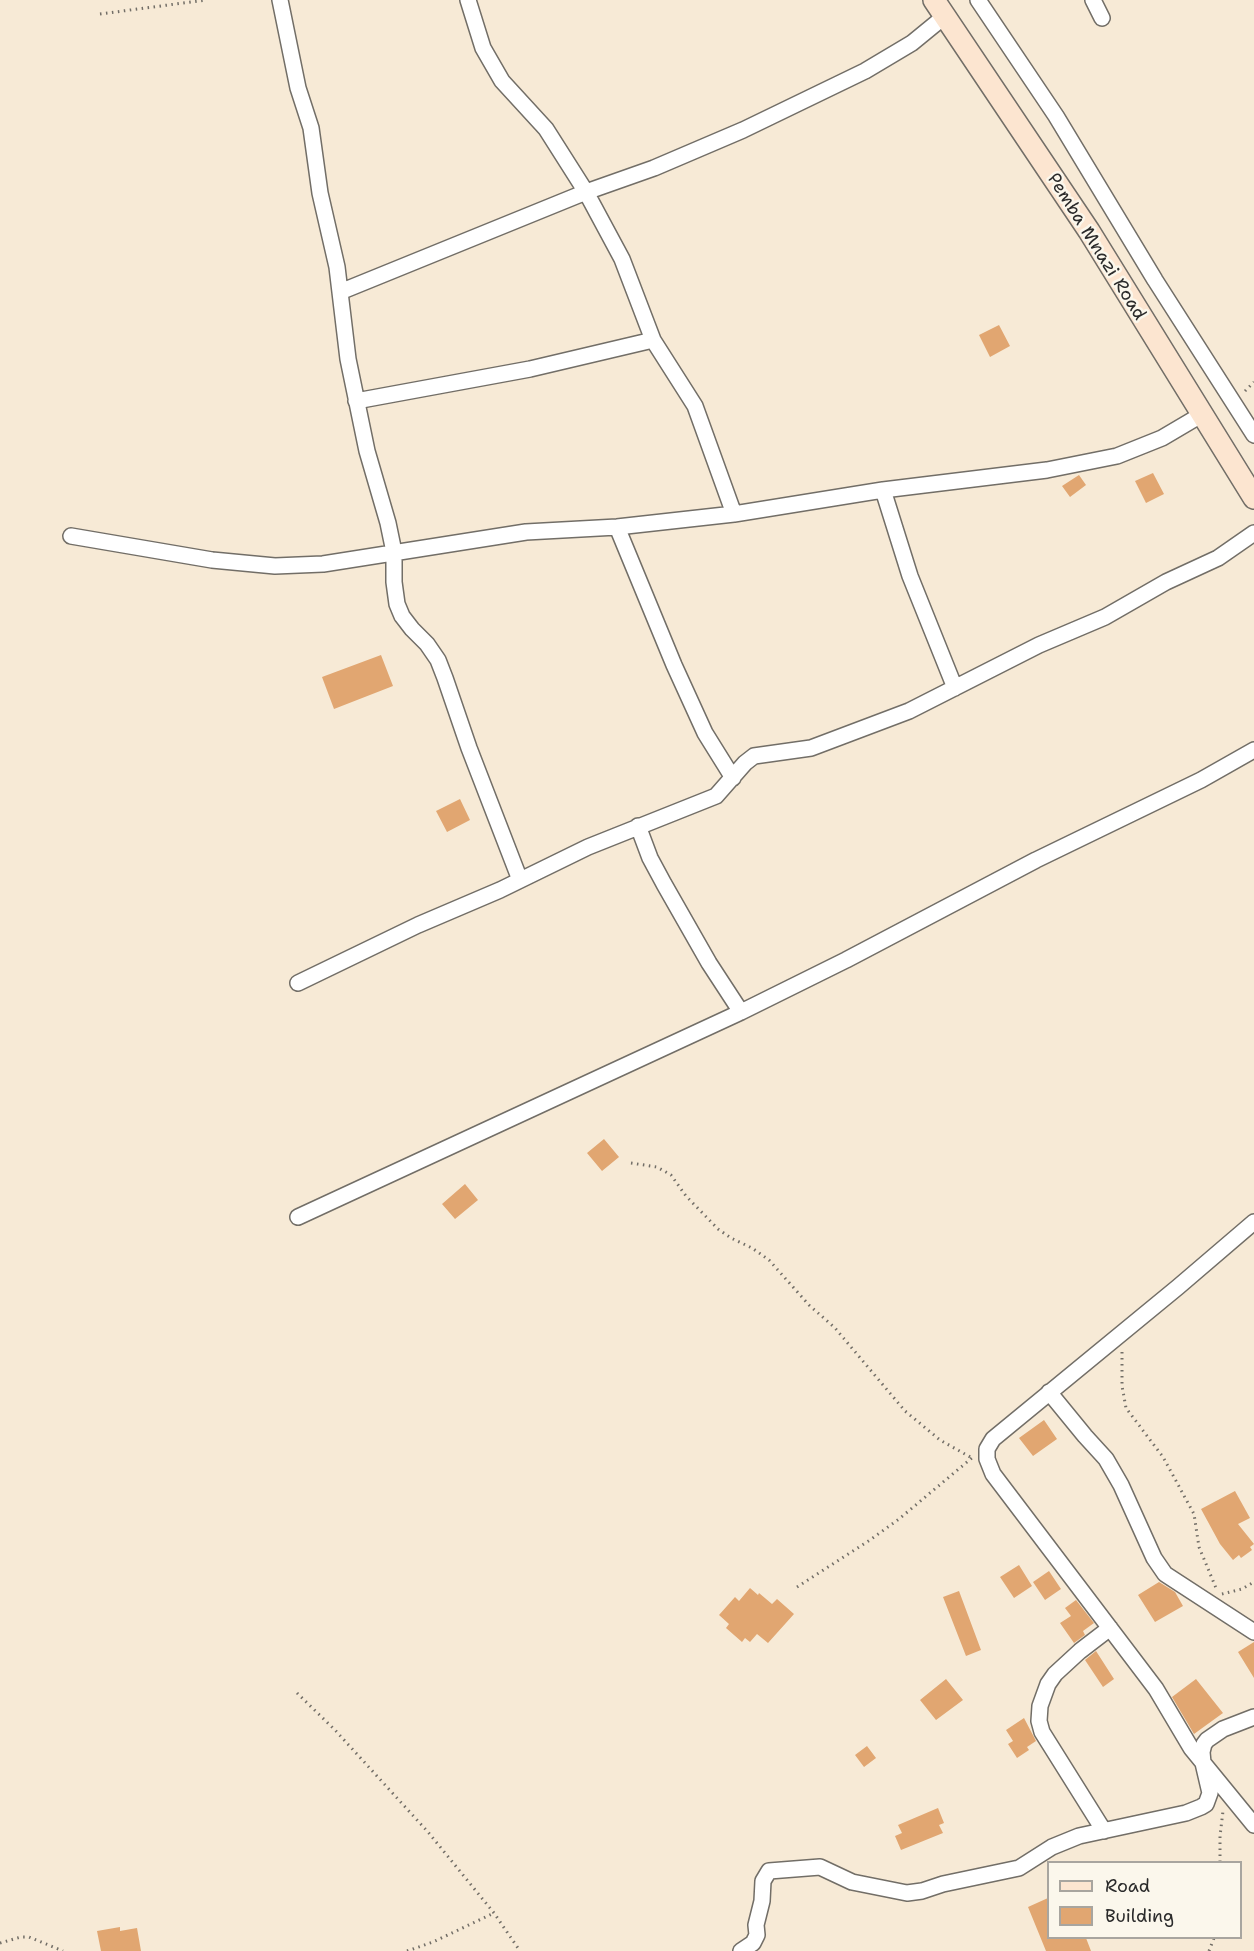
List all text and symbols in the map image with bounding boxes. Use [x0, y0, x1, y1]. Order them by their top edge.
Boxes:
street label: Pemba Mnazi Road [1042, 170, 1150, 324]
legend [1047, 1861, 1242, 1939]
text: Road [1105, 1874, 1150, 1898]
text: Building [1105, 1904, 1174, 1928]

